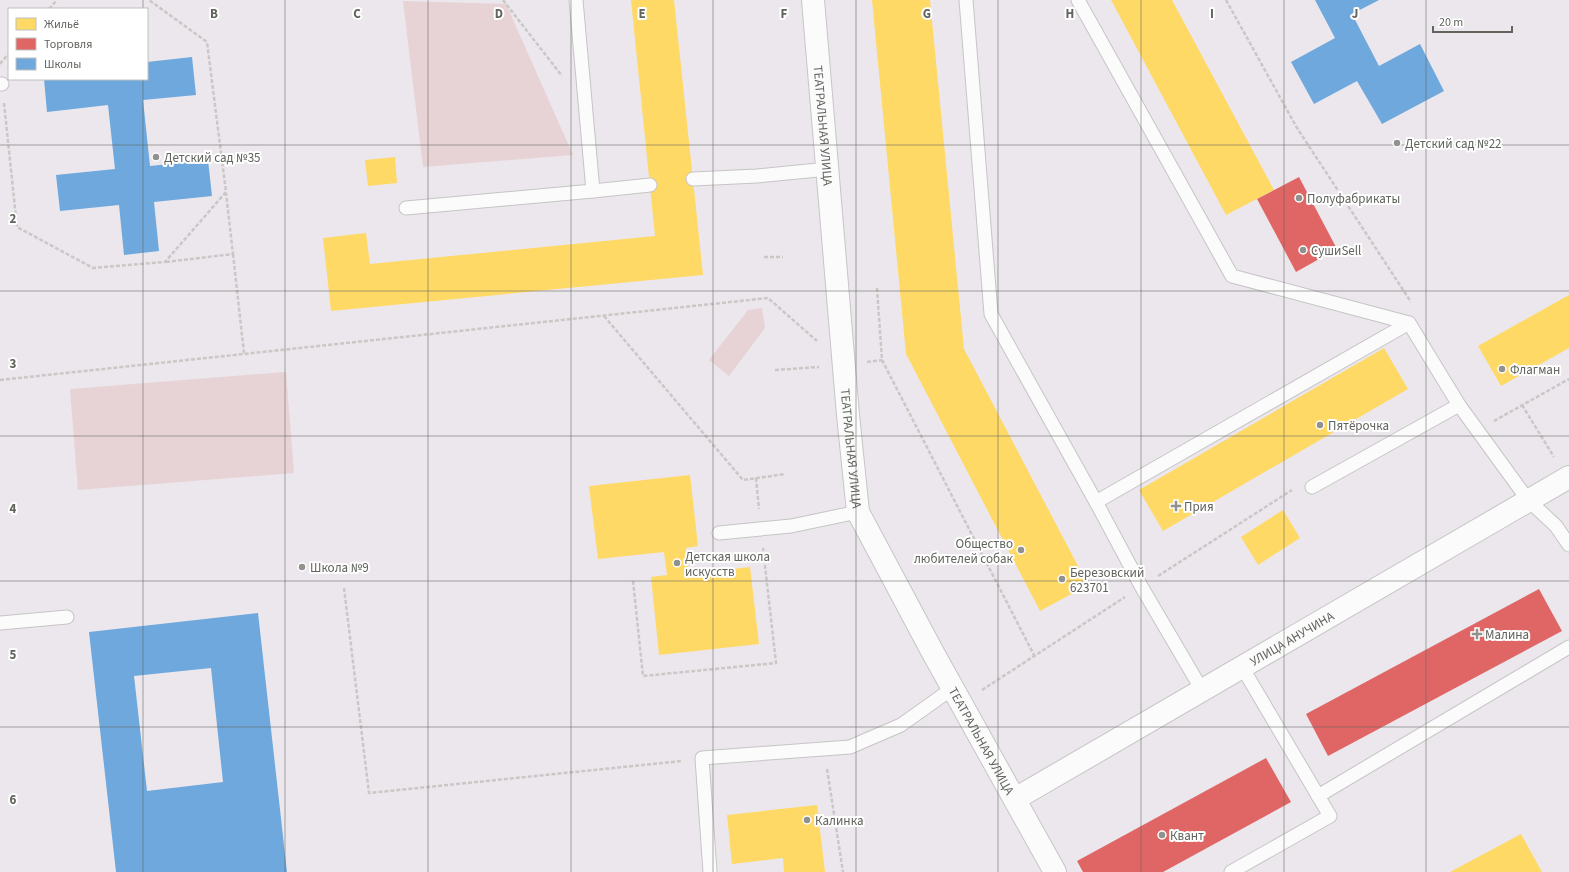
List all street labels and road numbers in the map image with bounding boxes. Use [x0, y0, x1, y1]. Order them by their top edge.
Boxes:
street label: ТЕАТРАЛЬНАЯ УЛИЦА [809, 65, 837, 187]
street label: ТЕАТРАЛЬНАЯ УЛИЦА [836, 388, 866, 510]
street label: УЛИЦА АНУЧИНА [1247, 607, 1338, 671]
street label: ТЕАТРАЛЬНАЯ УЛИЦА [944, 684, 1019, 799]

